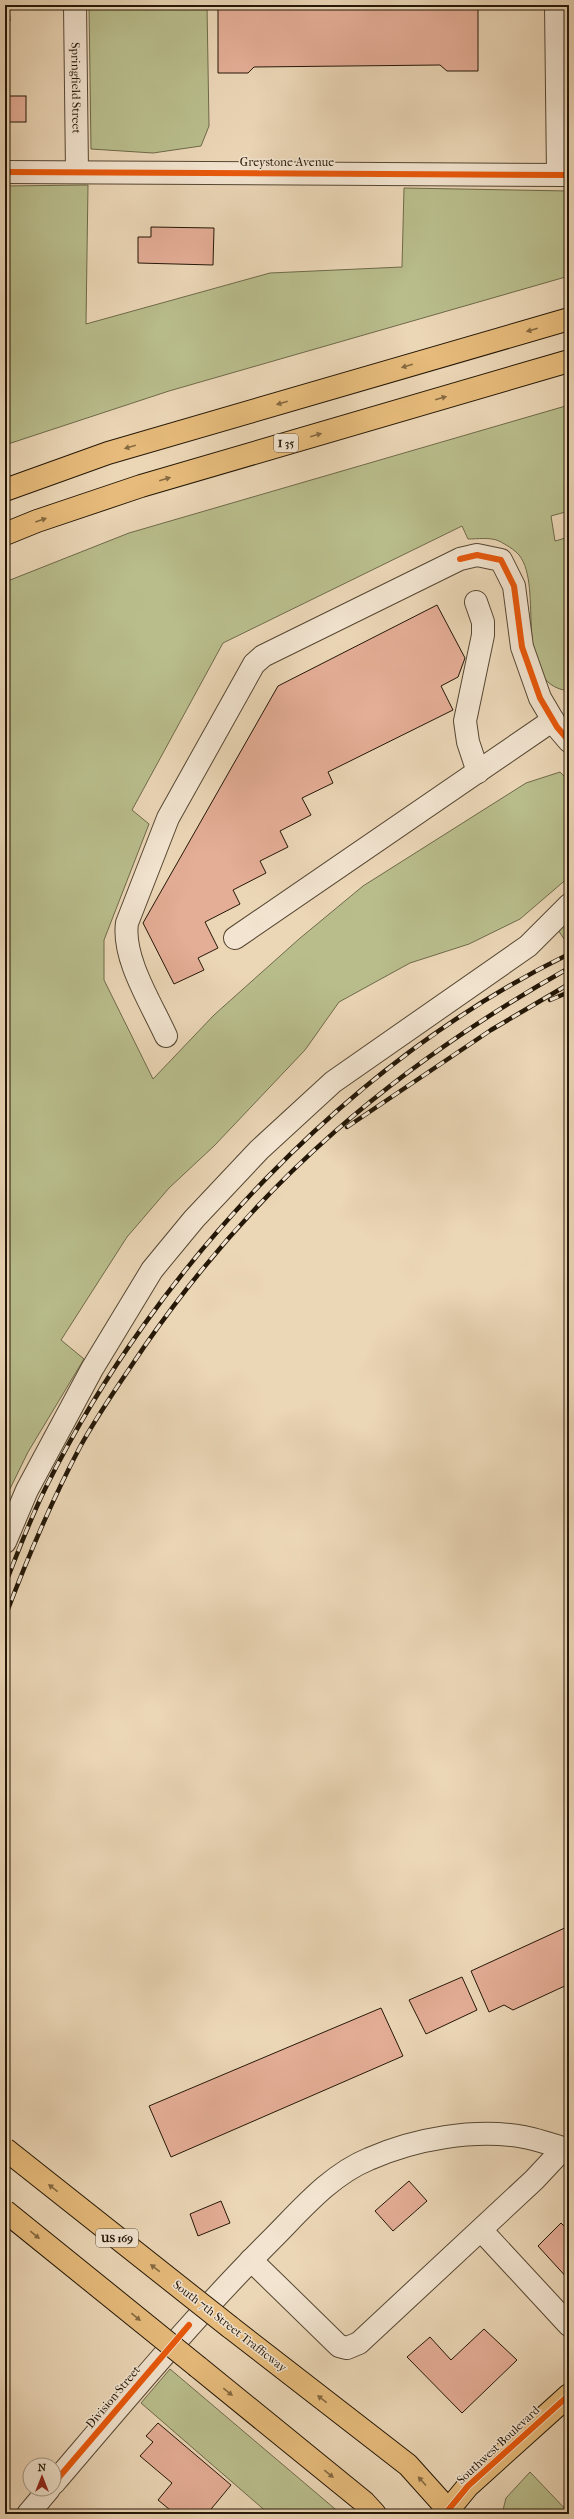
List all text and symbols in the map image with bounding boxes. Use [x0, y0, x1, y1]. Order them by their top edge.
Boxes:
street label: Springfield Street [68, 42, 84, 134]
street label: Greystone Avenue [240, 155, 334, 169]
one-way arrow [525, 327, 537, 333]
one-way arrow [400, 363, 412, 369]
one-way arrow [435, 395, 447, 401]
one-way arrow [276, 400, 288, 406]
one-way arrow [310, 431, 322, 437]
road number: I 35 [274, 434, 298, 452]
one-way arrow [124, 444, 136, 450]
one-way arrow [159, 476, 171, 482]
one-way arrow [35, 516, 47, 522]
one-way arrow [48, 2183, 59, 2192]
road number: US 169 [96, 2229, 138, 2247]
one-way arrow [30, 2231, 41, 2240]
one-way arrow [150, 2264, 161, 2272]
street label: South 7th Street Trafficway [170, 2277, 290, 2375]
one-way arrow [131, 2313, 142, 2322]
street label: Division Street [83, 2362, 144, 2431]
one-way arrow [223, 2387, 233, 2396]
one-way arrow [317, 2394, 328, 2403]
street label: Southwest Boulevard [454, 2403, 543, 2487]
north arrow [22, 2457, 62, 2497]
text: N [38, 2461, 47, 2474]
one-way arrow [323, 2469, 334, 2478]
one-way arrow [417, 2476, 427, 2486]

